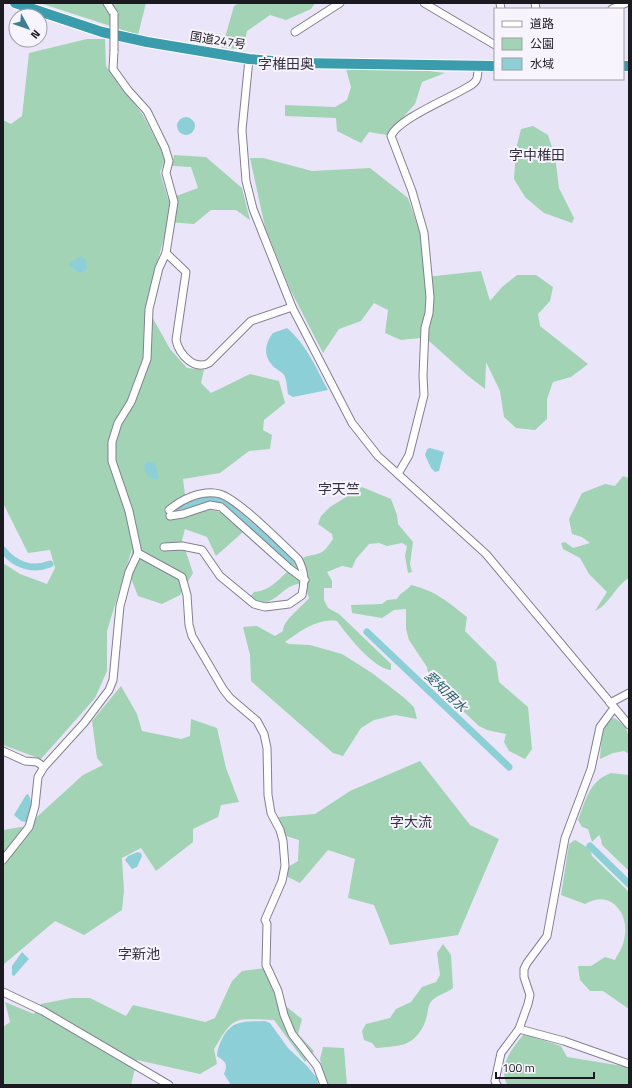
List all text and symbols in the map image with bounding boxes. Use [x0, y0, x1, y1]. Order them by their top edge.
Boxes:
north arrow [8, 8, 48, 48]
legend [494, 8, 624, 80]
text: 道路 [530, 14, 554, 33]
text: N [27, 26, 44, 42]
street label: 国道247号 [189, 26, 247, 54]
text: 公園 [530, 34, 554, 53]
district label: 字椎田奥 [258, 53, 314, 74]
text: 水域 [530, 54, 554, 73]
district label: 字中椎田 [509, 144, 565, 165]
district label: 字天竺 [318, 478, 360, 499]
water label: 愛知用水 [420, 666, 473, 718]
district label: 字大流 [390, 811, 432, 832]
district label: 字新池 [118, 943, 160, 964]
scale bar [496, 1054, 594, 1080]
text: 100 m [502, 1058, 535, 1077]

